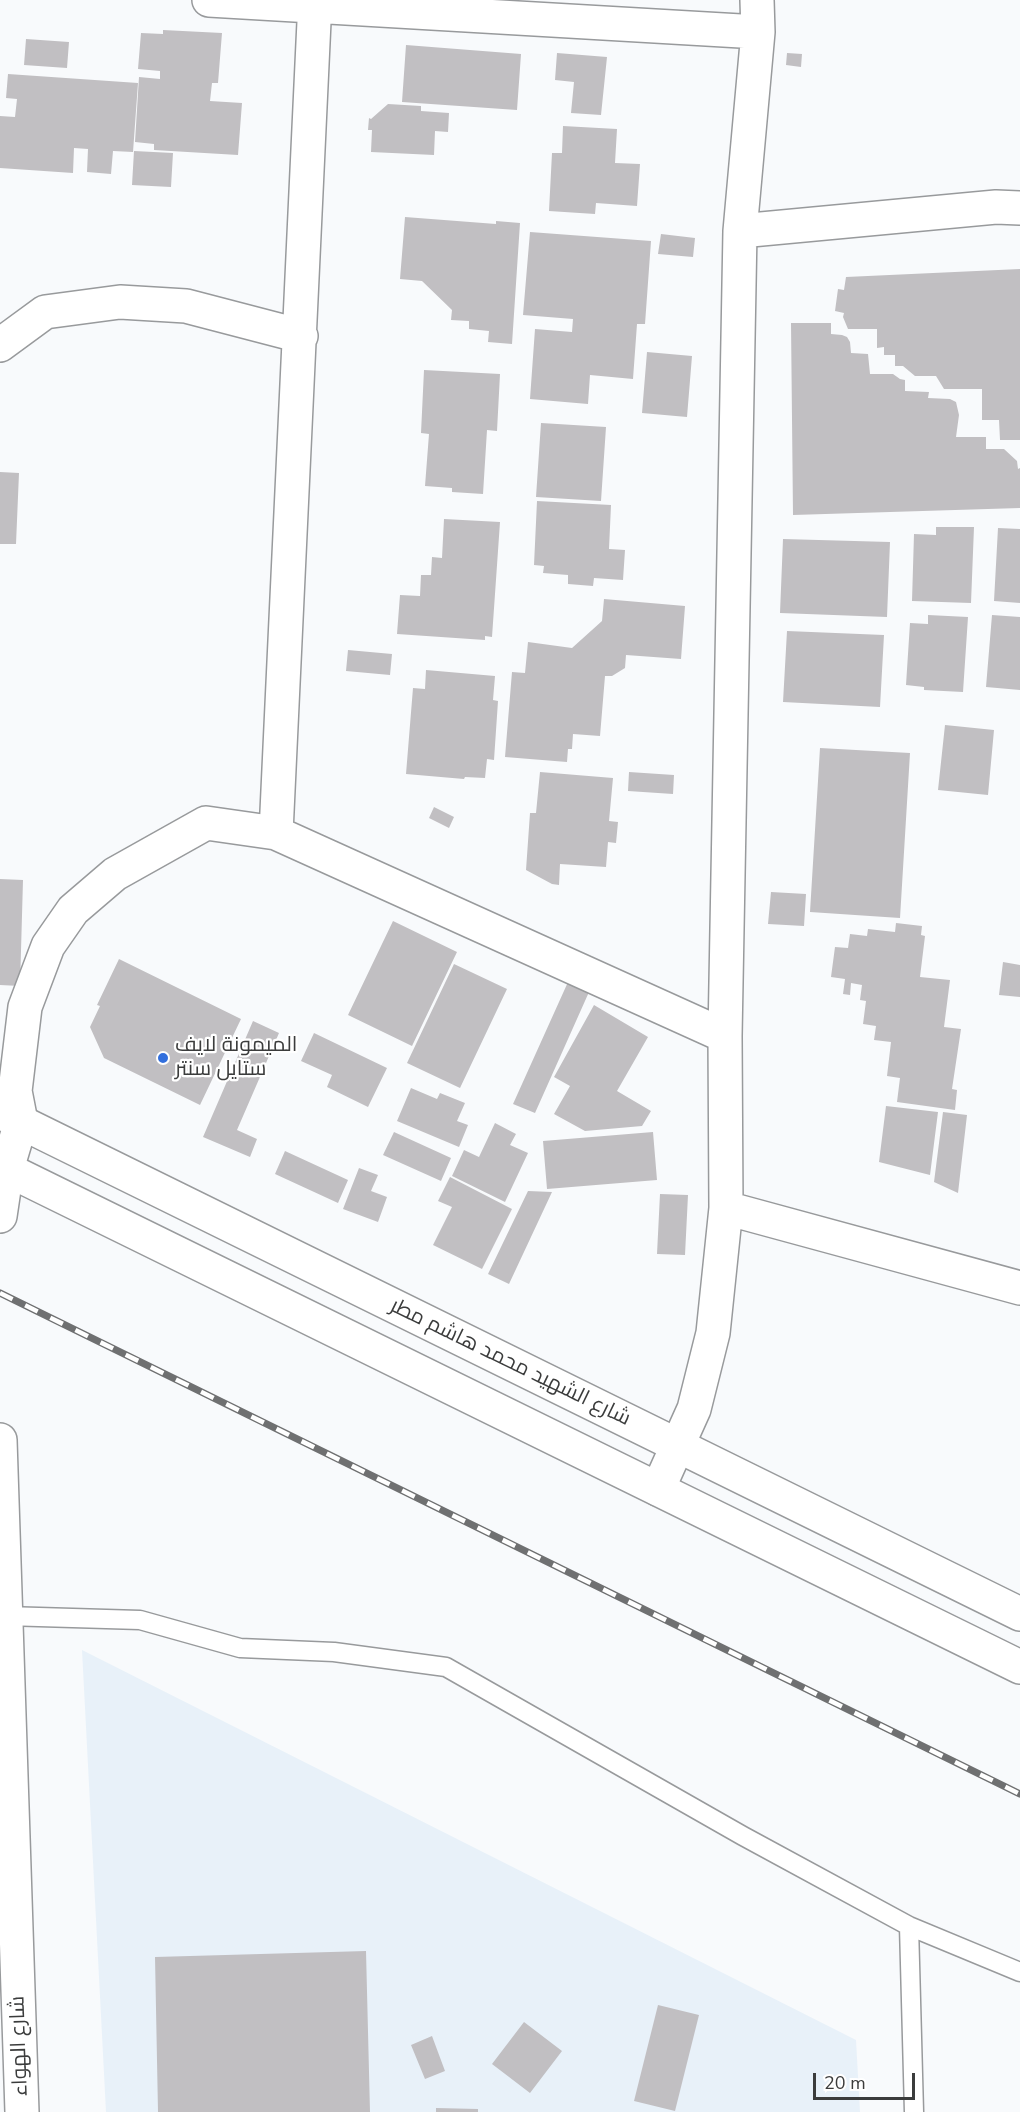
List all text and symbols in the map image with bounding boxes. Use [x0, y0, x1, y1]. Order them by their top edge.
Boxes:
place label: الميمونة لايف ستايل سنتر [175, 1033, 298, 1083]
marker: الميمونة لايف ستايل سنتر [156, 1051, 170, 1065]
street label: شارع الشهيد محمد هاشم مطر [386, 1294, 634, 1432]
street label: شارع الهواء [6, 1995, 34, 2097]
scale bar [816, 2061, 918, 2099]
text: 20 m [824, 2071, 866, 2095]

